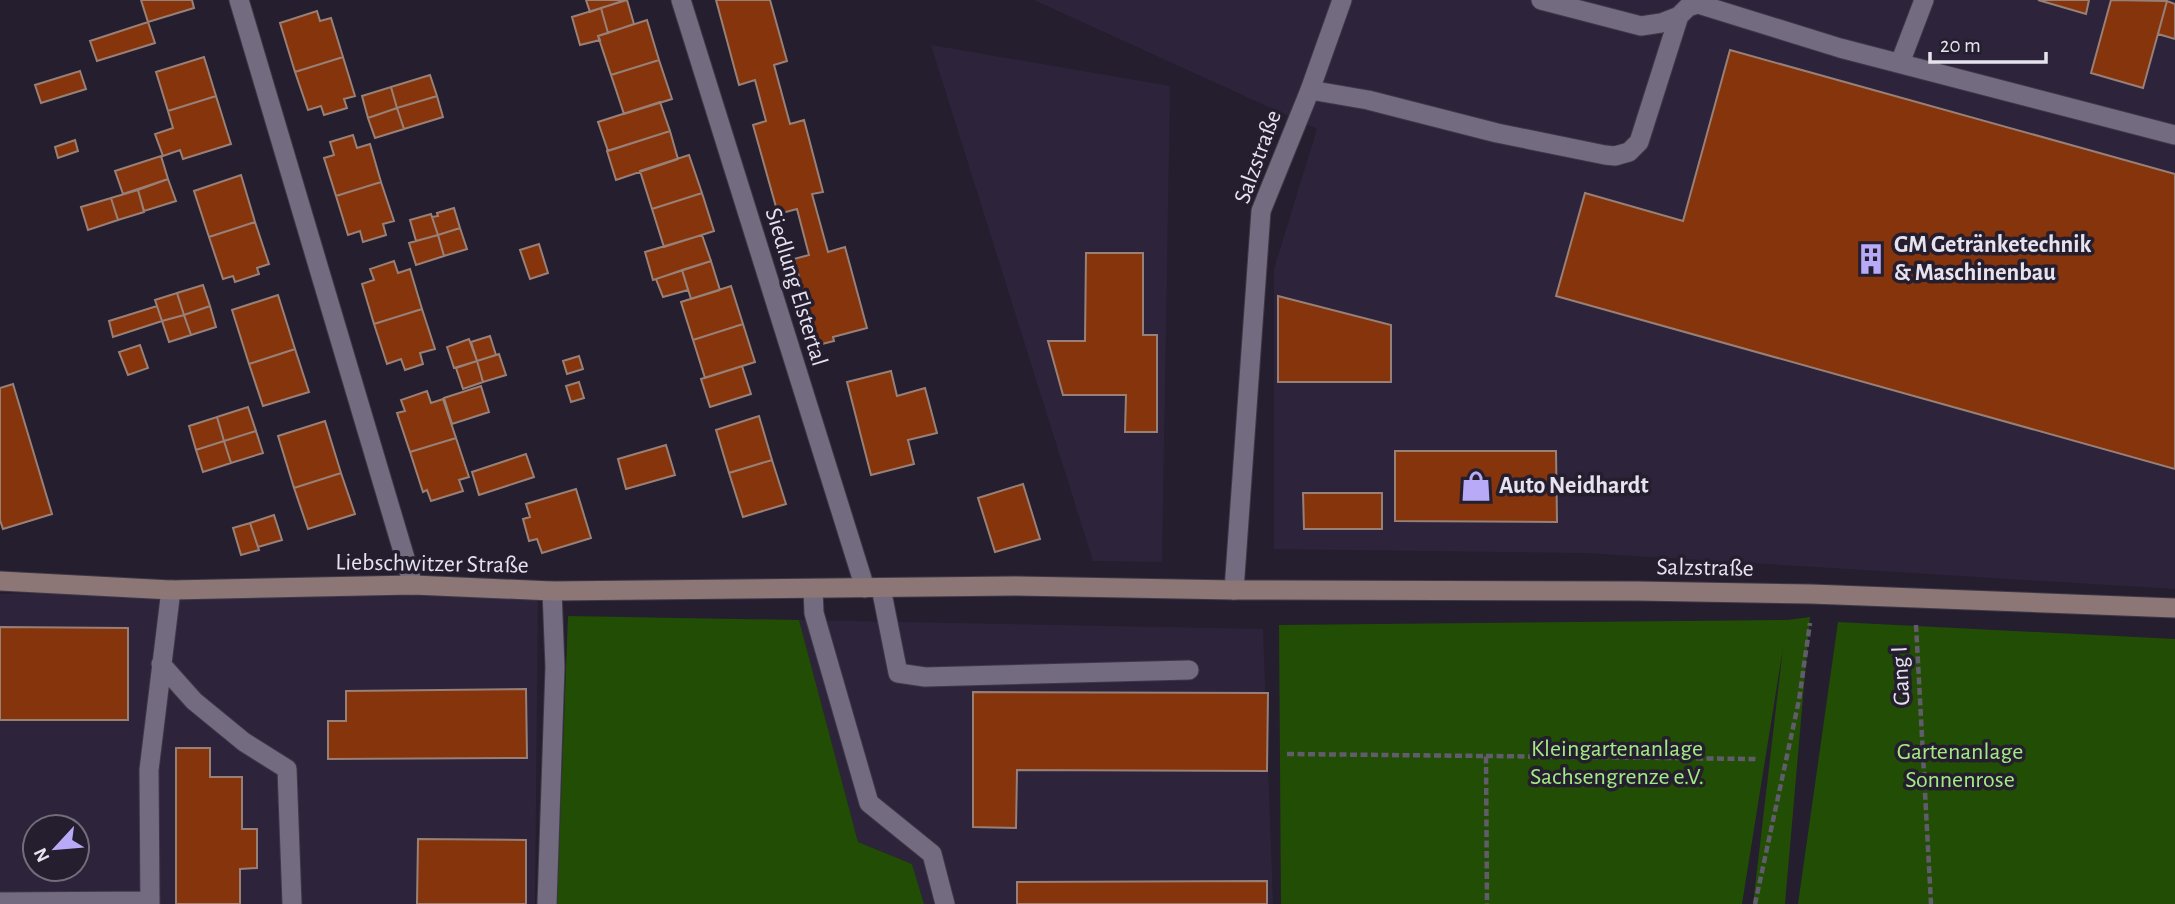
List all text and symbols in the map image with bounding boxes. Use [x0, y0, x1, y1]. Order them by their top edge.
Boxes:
scale bar [1930, 21, 2046, 65]
text: 20 m [1940, 35, 1981, 56]
street label: Salzstraße [1230, 107, 1286, 207]
street label: Siedlung Elstertal [761, 205, 831, 369]
place label: GM Getränketechnik & Maschinenbau [1894, 233, 2092, 285]
building icon: GM Getränketechnik & Maschinenbau [1854, 242, 1888, 276]
shop icon: Auto Neidhardt [1459, 469, 1493, 503]
place label: Auto Neidhardt [1499, 474, 1649, 498]
street label: Liebschwitzer Straße [335, 550, 529, 578]
street label: Salzstraße [1656, 555, 1754, 581]
street label: Gang I [1887, 646, 1915, 706]
park label: Kleingartenanlage Sachsengrenze e.V. [1530, 737, 1704, 789]
park label: Gartenanlage Sonnenrose [1897, 740, 2023, 792]
north arrow [21, 813, 91, 883]
text: N [31, 845, 54, 865]

